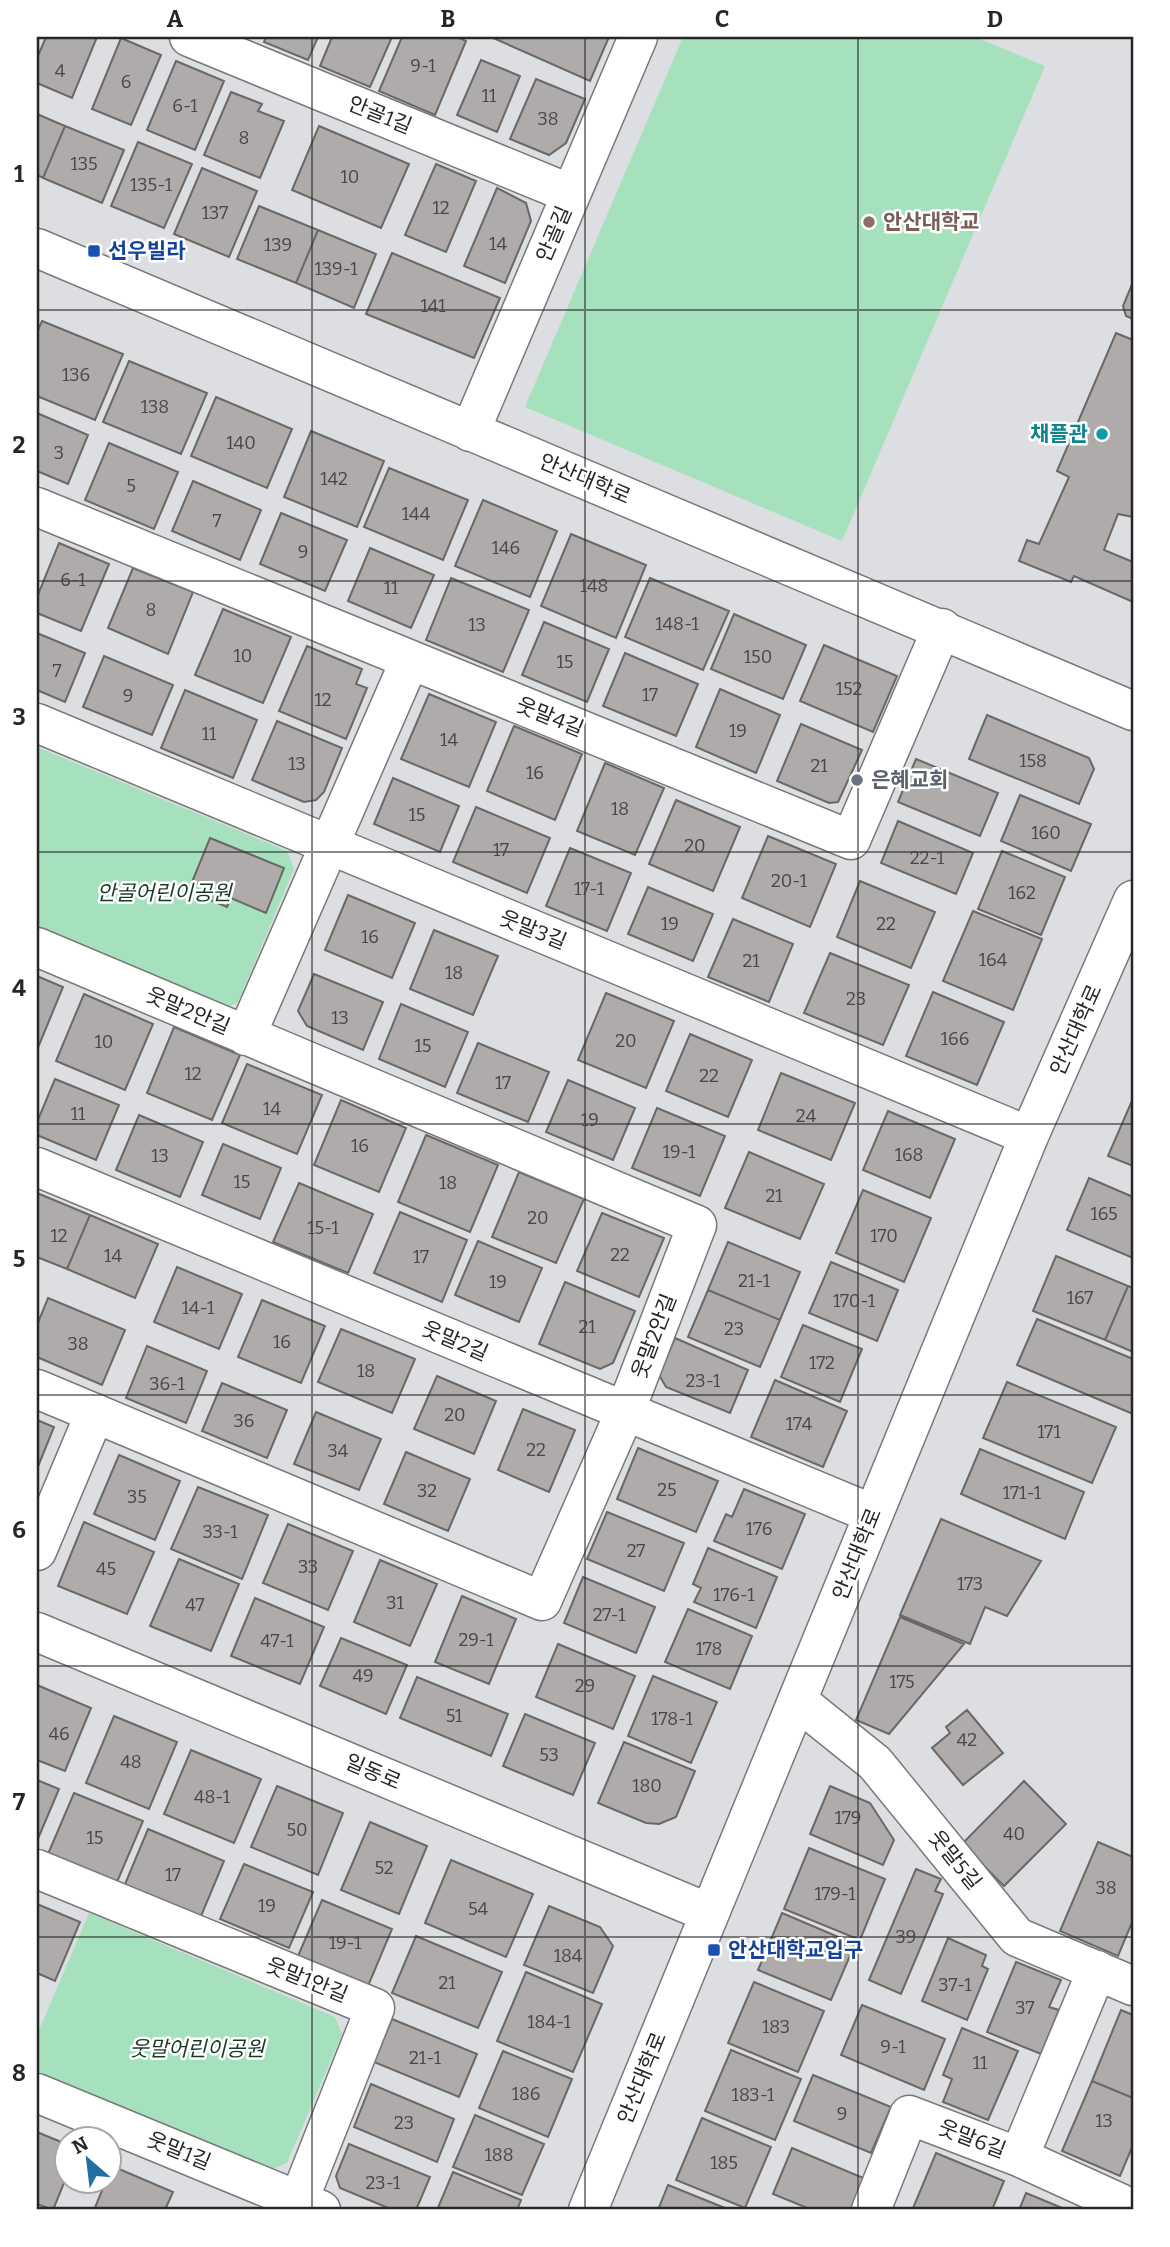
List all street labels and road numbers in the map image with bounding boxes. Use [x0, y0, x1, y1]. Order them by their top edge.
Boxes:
street label: 안골1길 [344, 90, 416, 140]
street label: 안골길 [531, 202, 577, 266]
street label: 안산대학로 [535, 448, 635, 510]
street label: 웃말4길 [513, 692, 587, 742]
street label: 웃말3길 [496, 905, 570, 955]
street label: 안산대학로 [1044, 981, 1108, 1079]
street label: 웃말2안길 [142, 982, 234, 1040]
street label: 웃말2안길 [626, 1290, 682, 1382]
street label: 웃말2길 [418, 1315, 492, 1367]
street label: 안산대학로 [827, 1504, 887, 1604]
street label: 일동로 [341, 1749, 405, 1795]
street label: 웃말5길 [923, 1825, 987, 1895]
street label: 웃말1안길 [262, 1952, 352, 2008]
street label: 안산대학로 [612, 2028, 672, 2128]
street label: 웃말6길 [935, 2114, 1009, 2164]
street label: 웃말1길 [143, 2126, 215, 2176]

